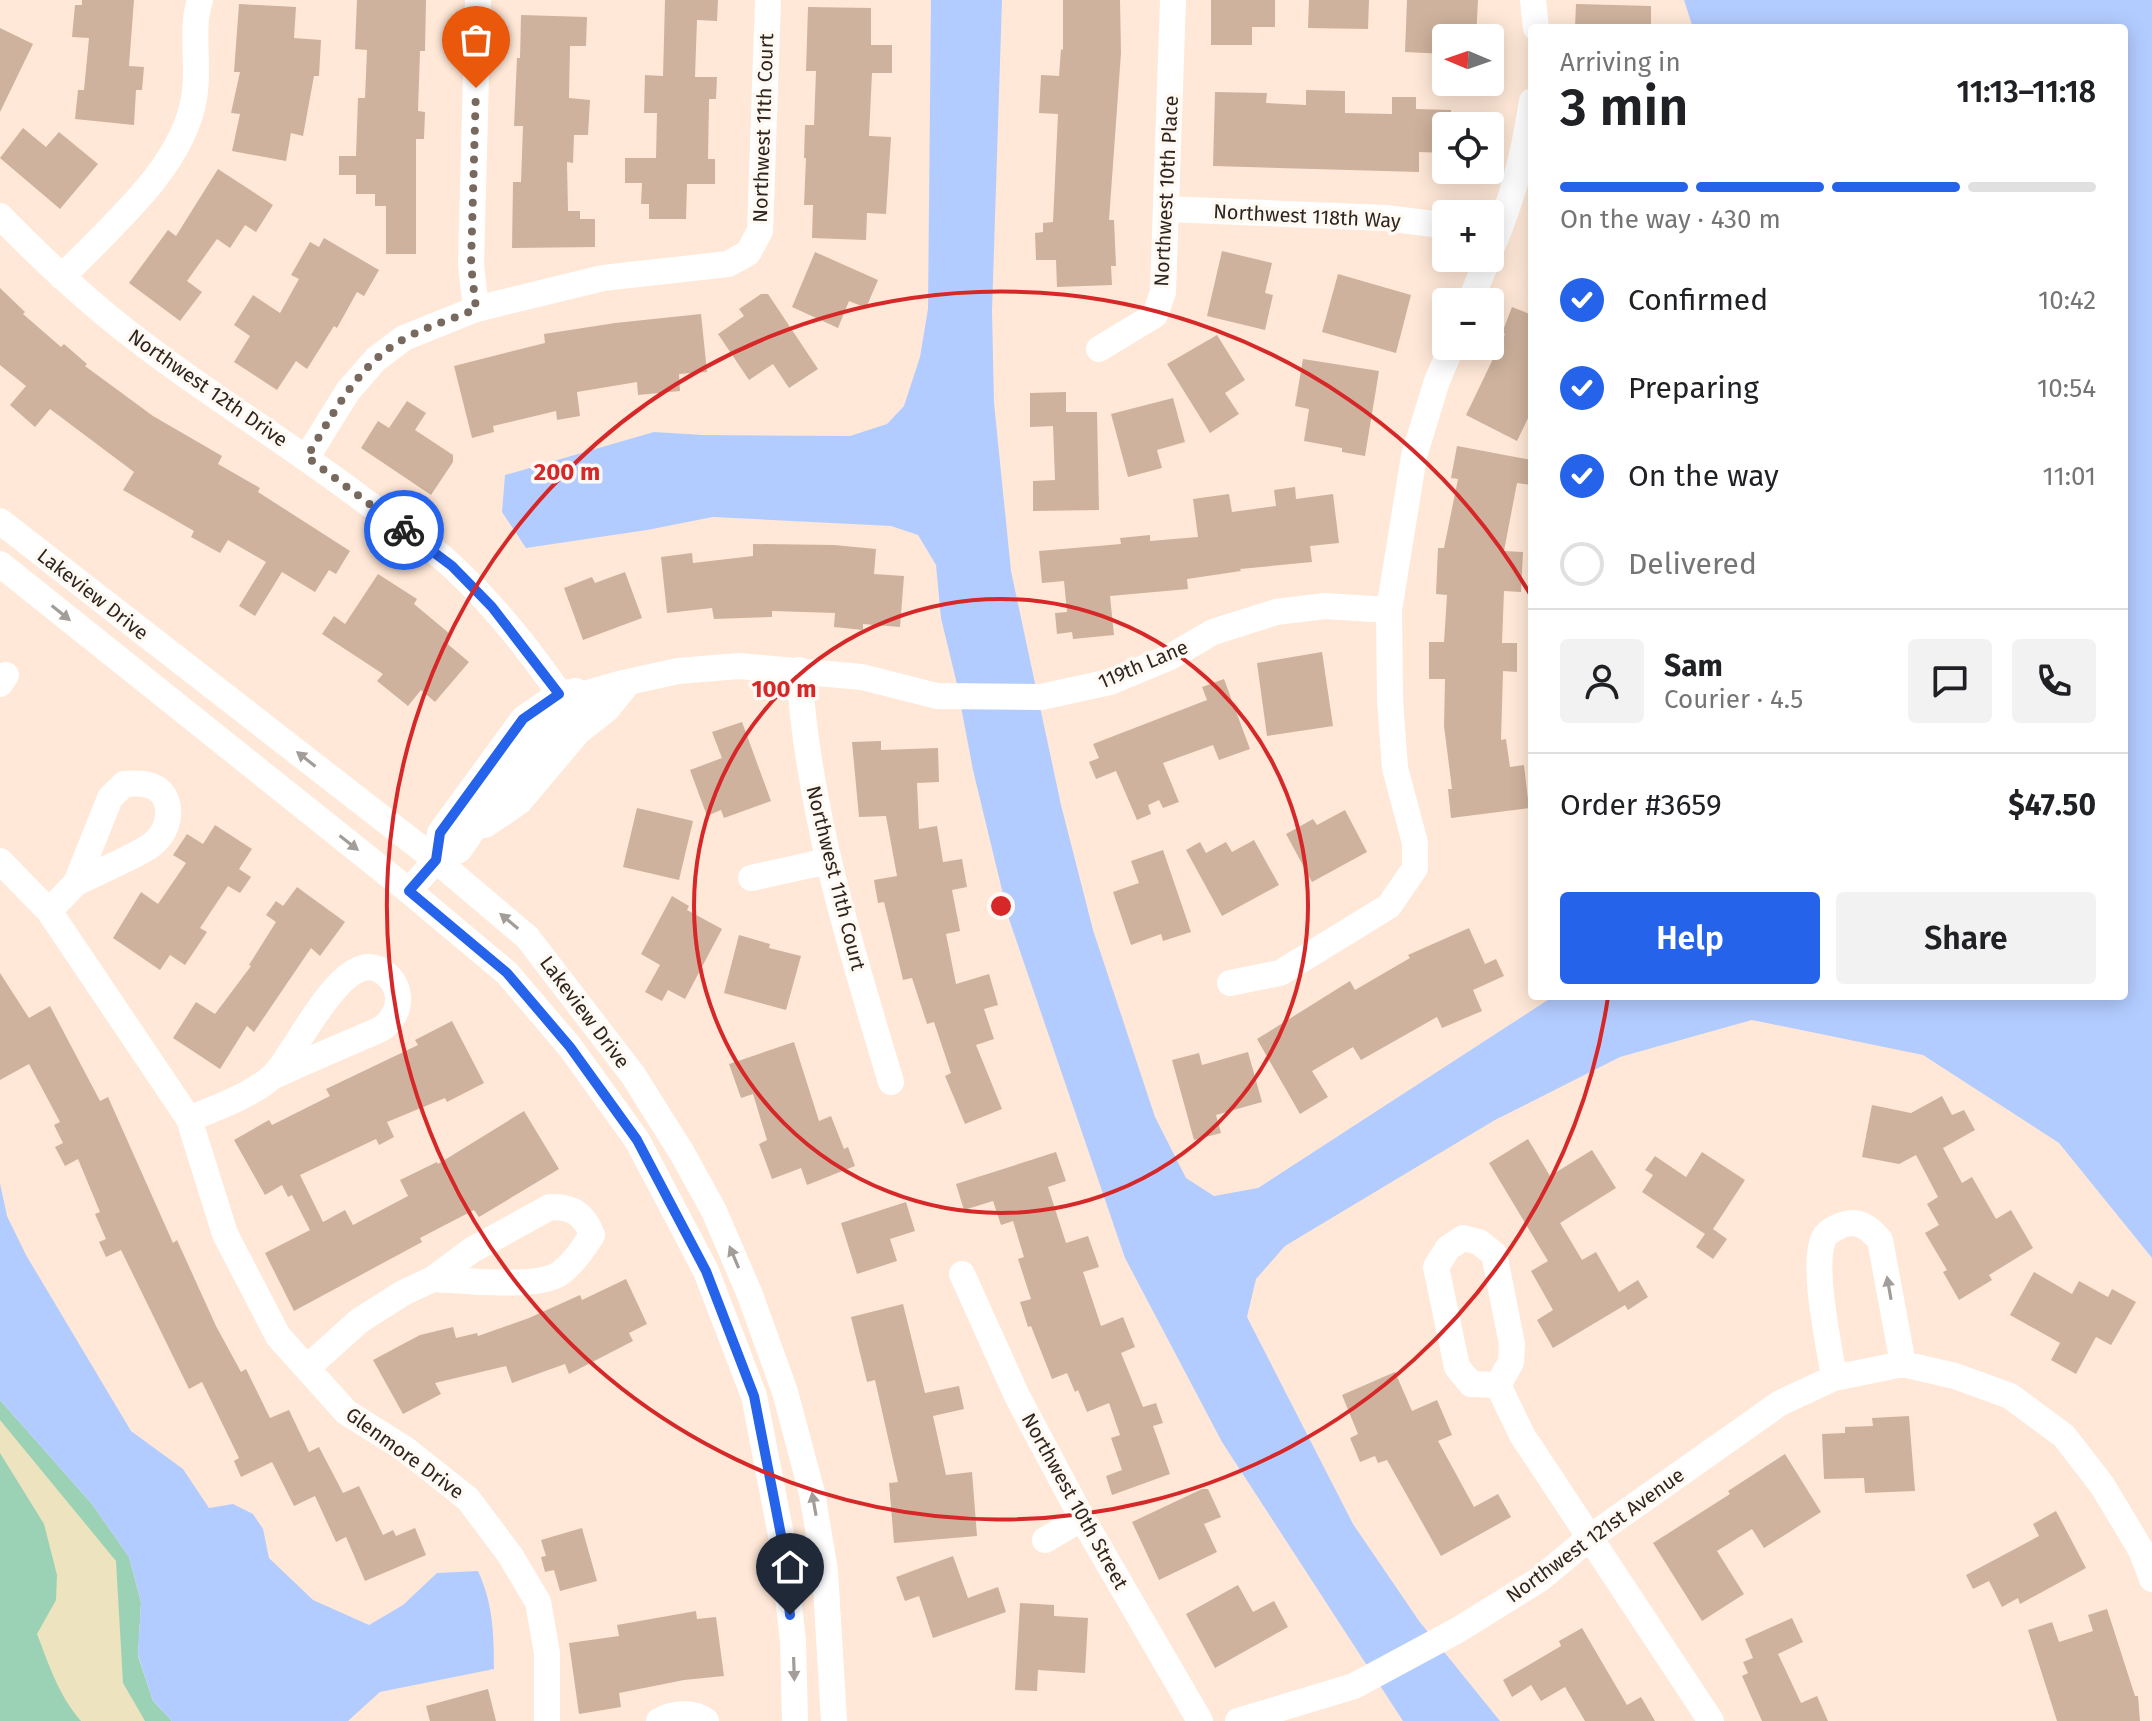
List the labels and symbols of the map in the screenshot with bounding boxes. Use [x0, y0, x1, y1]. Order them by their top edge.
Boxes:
pin [442, 6, 510, 88]
north arrow [1432, 24, 1504, 96]
street label: Northwest 11th Court [748, 32, 778, 223]
street label: Northwest 10th Place [1149, 95, 1183, 287]
street label: Northwest 118th Way [1213, 199, 1402, 233]
street label: Northwest 12th Drive [124, 324, 292, 452]
text: 200 m [534, 458, 600, 486]
courier [364, 490, 444, 570]
street label: Lakeview Drive [33, 543, 153, 645]
one-way arrow [51, 604, 71, 621]
street label: 119th Lane [1095, 634, 1191, 694]
text: 100 m [751, 675, 817, 703]
one-way arrow [296, 752, 316, 768]
street label: Northwest 11th Court [801, 783, 871, 974]
one-way arrow [339, 835, 359, 851]
centre of rings [987, 892, 1015, 920]
one-way arrow [499, 913, 519, 930]
street label: Lakeview Drive [535, 951, 635, 1073]
one-way arrow [728, 1245, 741, 1269]
one-way arrow [1882, 1275, 1894, 1300]
street label: Glenmore Drive [341, 1402, 469, 1504]
street label: Northwest 10th Street [1017, 1409, 1134, 1594]
street label: Northwest 121st Avenue [1501, 1462, 1689, 1608]
one-way arrow [807, 1491, 819, 1516]
pin [756, 1533, 824, 1615]
one-way arrow [787, 1657, 800, 1682]

